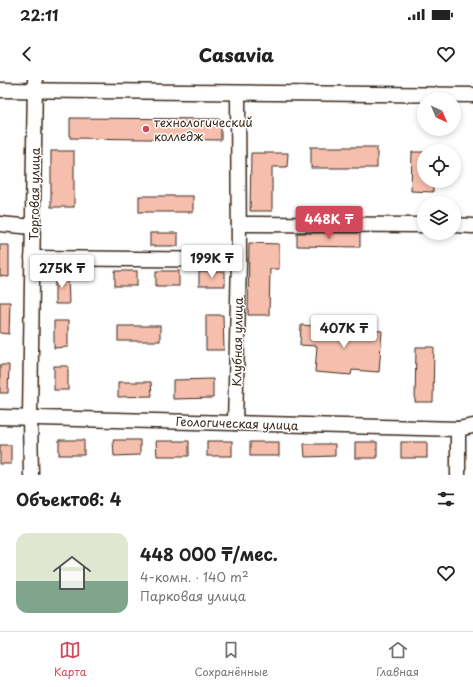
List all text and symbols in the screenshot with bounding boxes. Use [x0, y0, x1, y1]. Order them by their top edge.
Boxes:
text: 22:11 [20, 3, 58, 26]
text: Casavia [199, 41, 274, 68]
icon: back [16, 43, 38, 65]
icon: heart [435, 43, 457, 65]
north arrow [417, 92, 461, 136]
map controls [417, 92, 461, 240]
place label: технологический колледж [154, 113, 253, 145]
marker: технологический колледж [141, 124, 151, 134]
button: locate [417, 144, 461, 188]
street label: Торговая улица [24, 147, 44, 240]
button: layers [417, 196, 461, 240]
pin: 448K ₸ [296, 206, 362, 240]
text: 448K ₸ [305, 209, 353, 228]
pin: 199K ₸ [179, 245, 245, 279]
text: 199K ₸ [190, 248, 234, 267]
pin: 275K ₸ [29, 255, 95, 289]
text: 275K ₸ [39, 258, 85, 277]
street label: Клубная улица [227, 297, 247, 387]
pin: 407K ₸ [311, 315, 377, 349]
text: 407K ₸ [320, 318, 368, 337]
street label: Геологическая улица [175, 412, 299, 434]
text: Объектов: 4 [16, 486, 121, 512]
icon: filters [435, 488, 457, 510]
text: 448 000 ₸/мес. [140, 541, 278, 567]
icon: home [48, 549, 96, 597]
icon: heart [435, 562, 457, 584]
text: 4-комн. · 140 m² [140, 567, 249, 586]
text: Парковая улица [140, 586, 246, 605]
tab: Карта [54, 639, 86, 680]
tab: Сохранённые [195, 639, 268, 680]
tab: Главная [376, 639, 419, 680]

